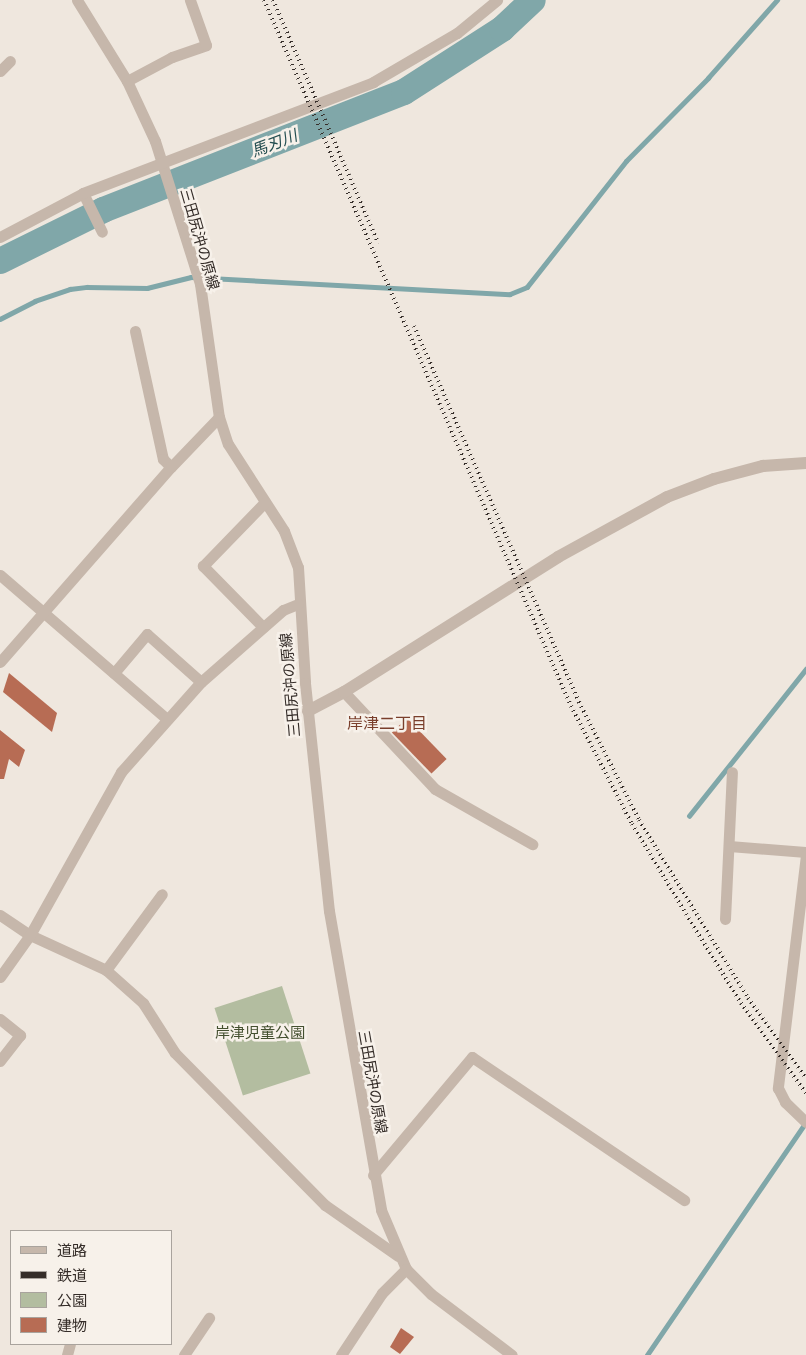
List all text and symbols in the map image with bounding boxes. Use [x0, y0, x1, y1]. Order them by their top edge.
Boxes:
water label: 馬刃川 [248, 125, 300, 161]
street label: 三田尻沖の原線 [177, 186, 223, 292]
street label: 三田尻沖の原線 [276, 632, 304, 738]
district label: 岸津二丁目 [347, 713, 427, 733]
park label: 岸津児童公園 [215, 1024, 305, 1042]
street label: 三田尻沖の原線 [355, 1029, 391, 1135]
legend [10, 1230, 172, 1345]
text: 道路 [57, 1242, 87, 1259]
text: 鉄道 [57, 1267, 87, 1284]
text: 公園 [57, 1292, 87, 1309]
text: 建物 [57, 1317, 87, 1334]

